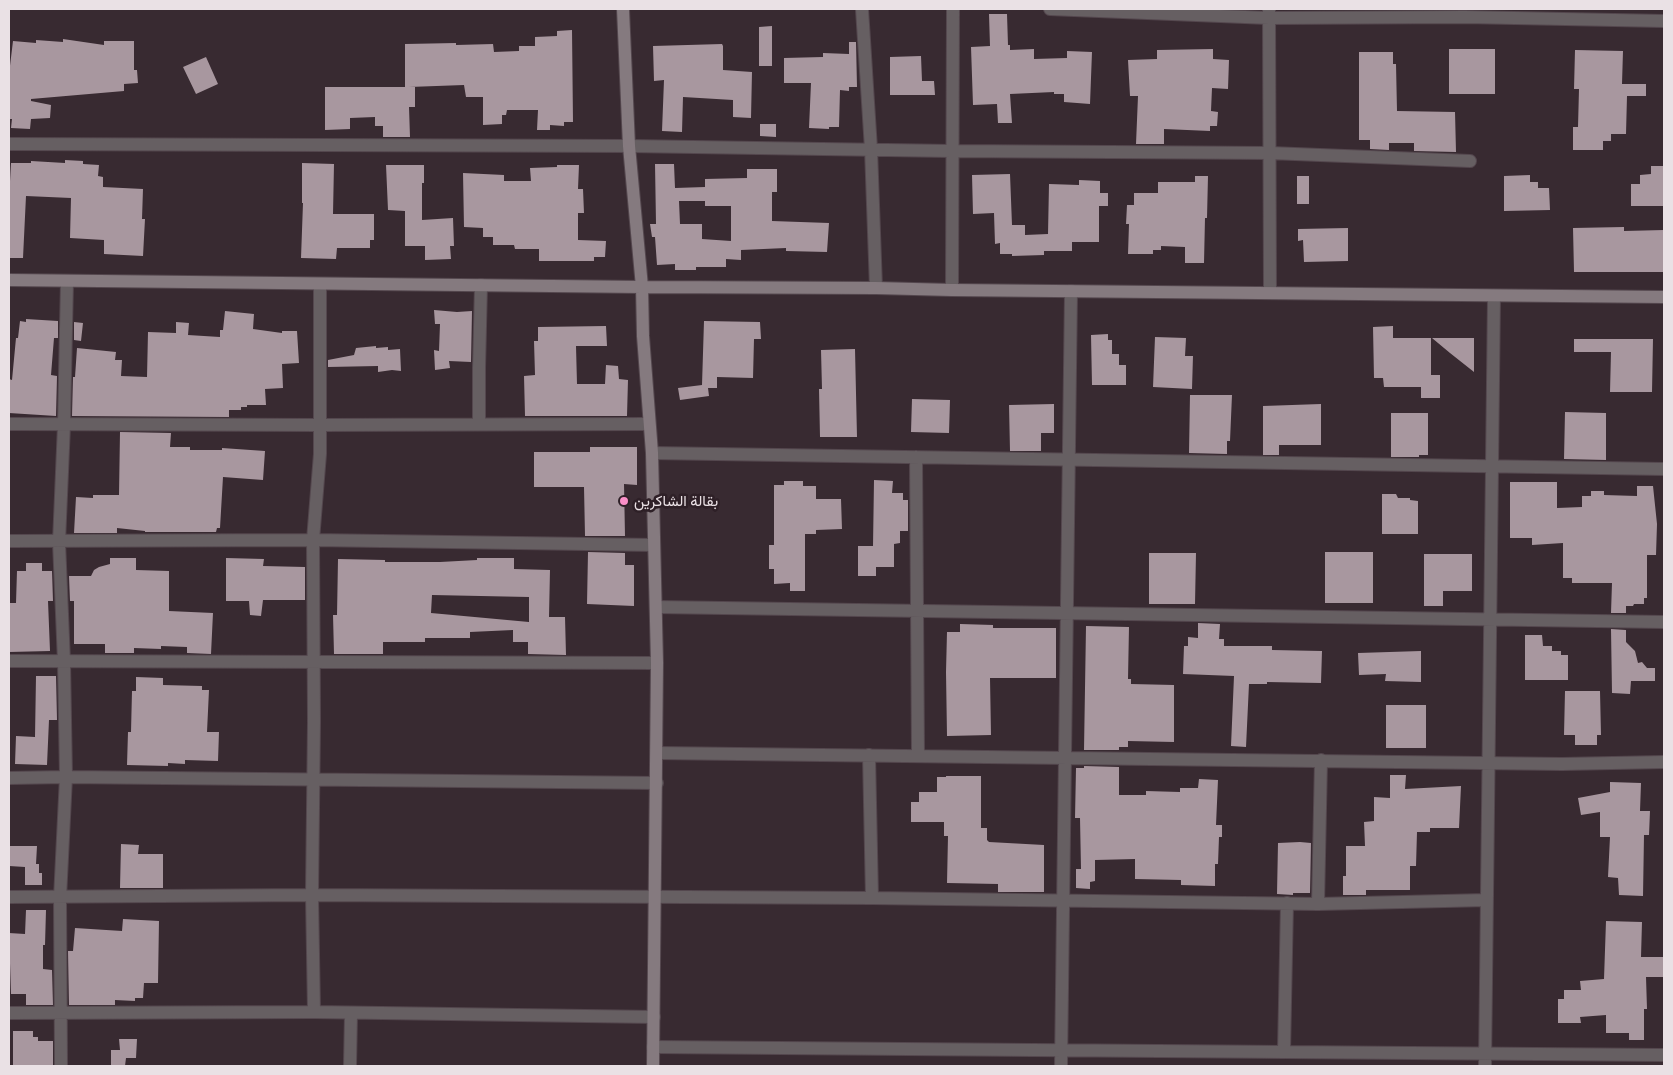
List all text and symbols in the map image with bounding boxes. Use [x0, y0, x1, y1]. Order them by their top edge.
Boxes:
place label: بقالة الشاكرين [634, 492, 718, 510]
marker: بقالة الشاكرين [618, 495, 630, 507]

